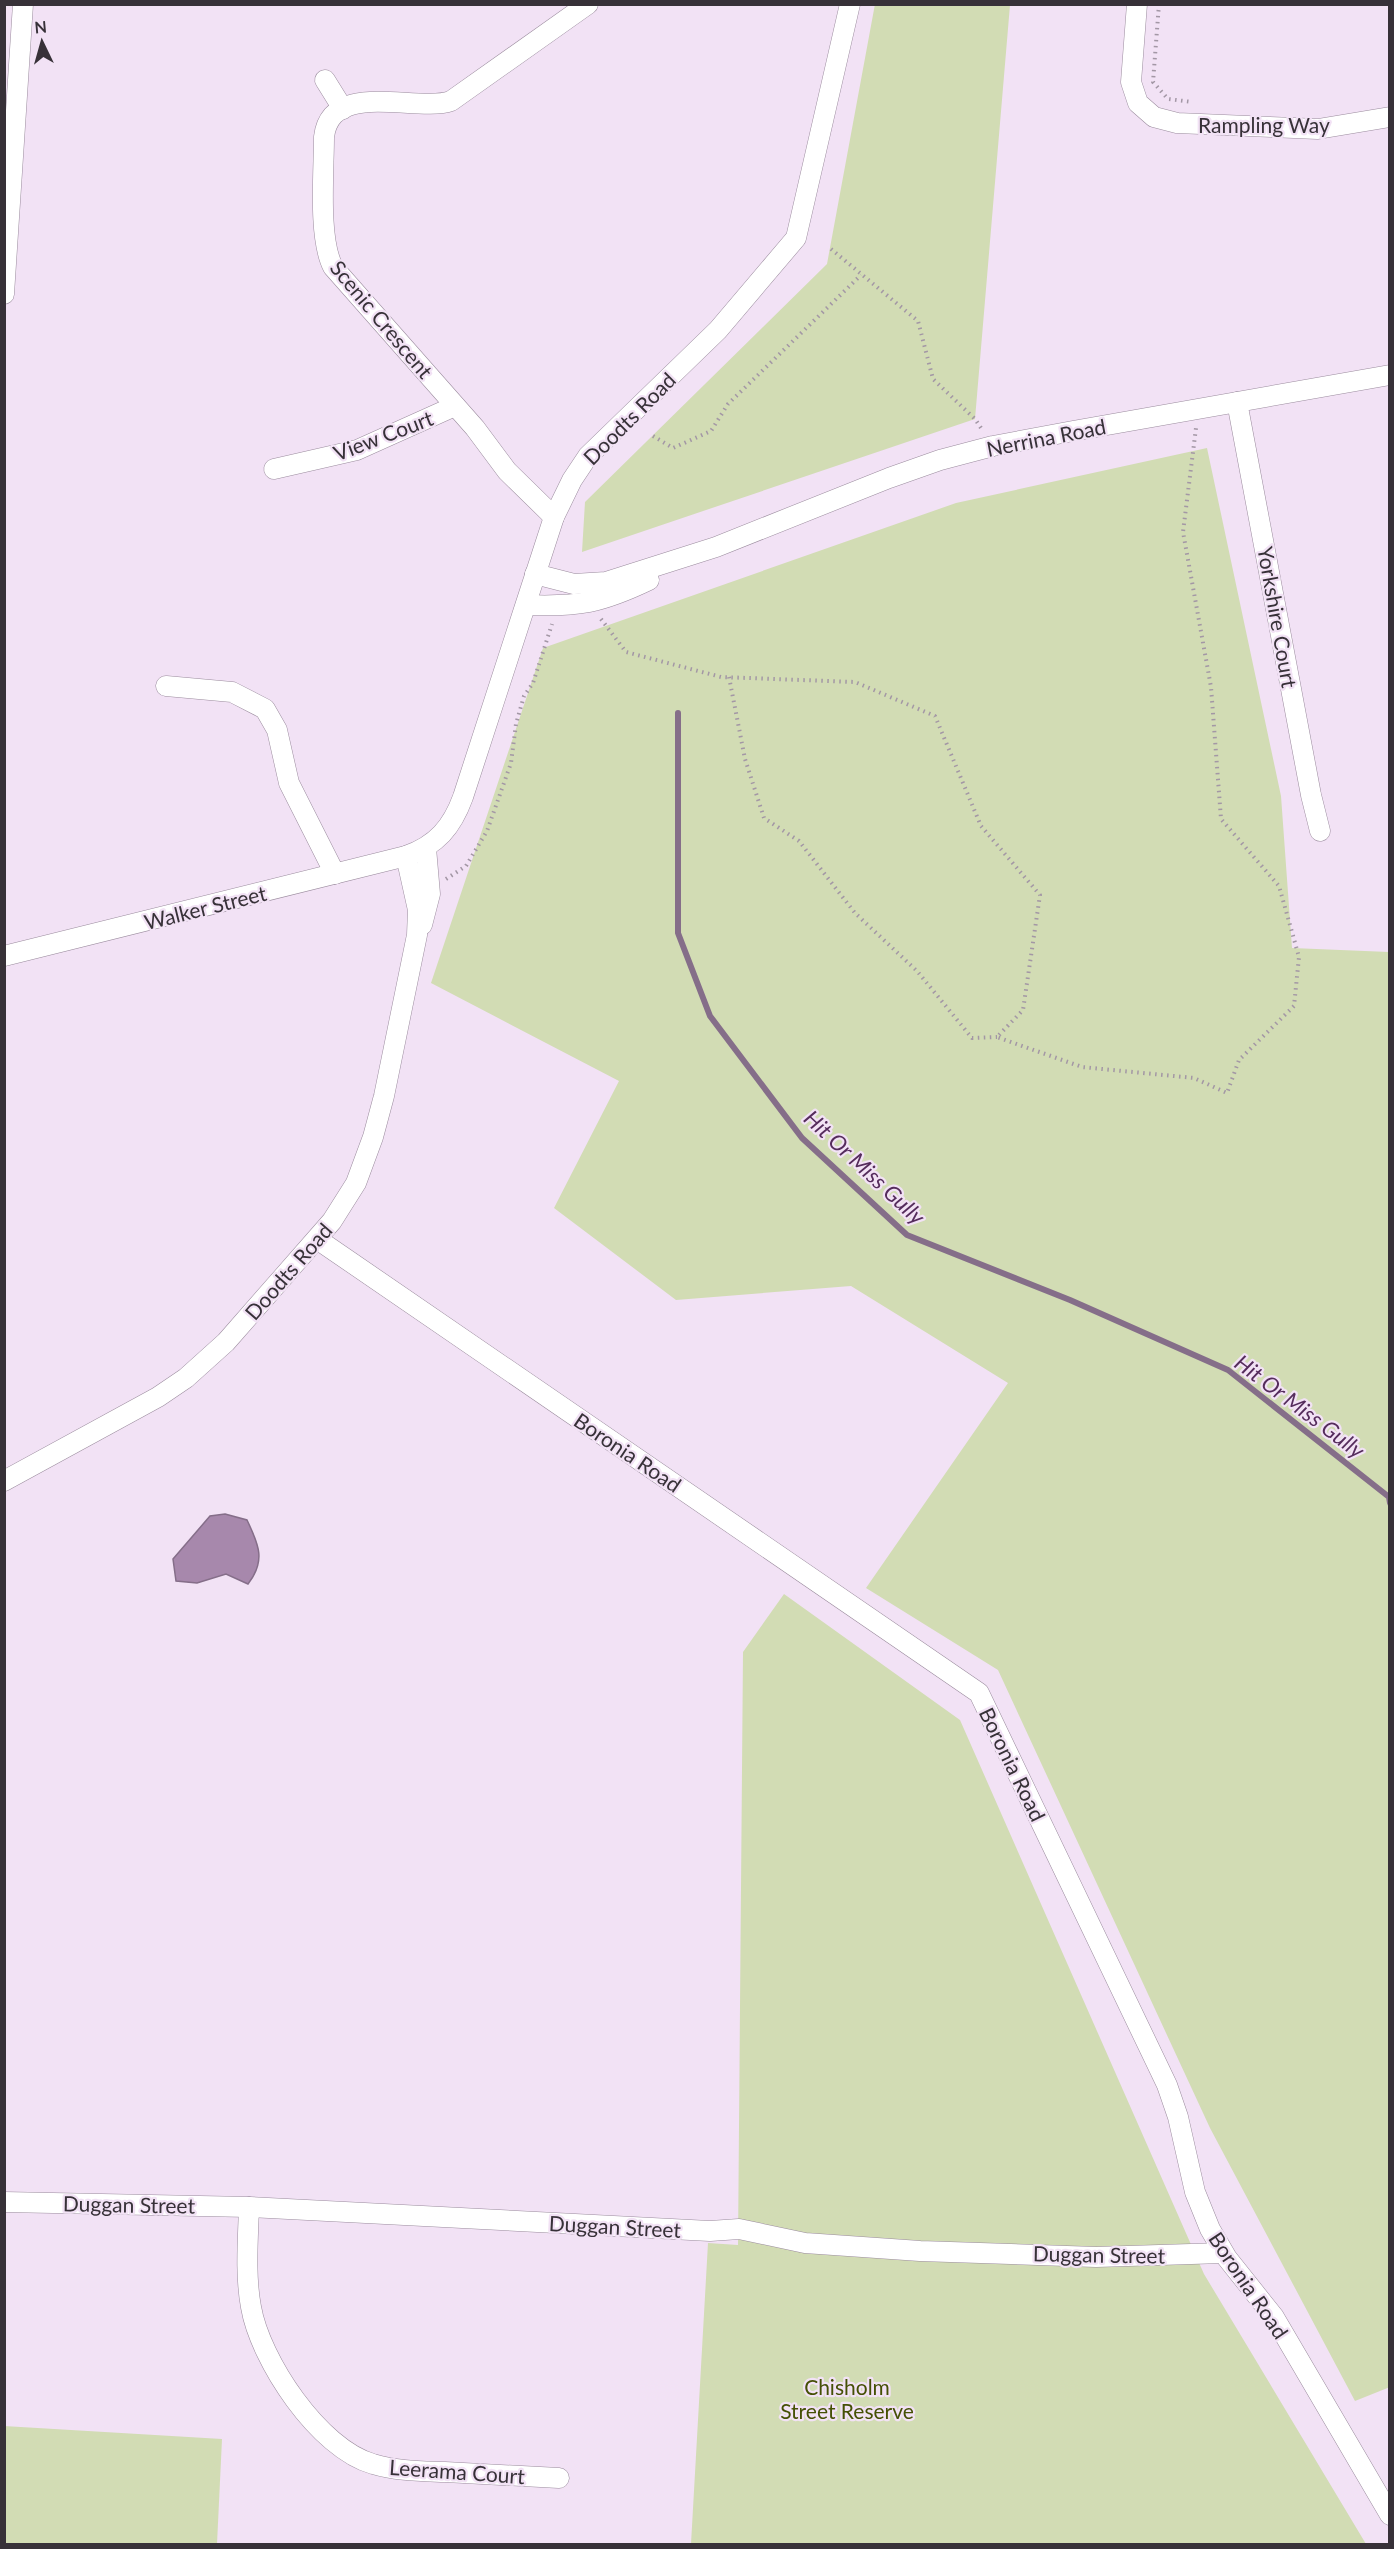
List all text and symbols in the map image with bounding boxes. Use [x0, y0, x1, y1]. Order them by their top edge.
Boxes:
north arrow [12, 12, 72, 72]
text: N [34, 17, 48, 37]
street label: Rampling Way [1198, 112, 1330, 137]
street label: Scenic Crescent [326, 255, 439, 383]
street label: Doodts Road [578, 367, 680, 469]
street label: View Court [330, 404, 437, 465]
street label: Nerrina Road [984, 413, 1108, 461]
street label: Yorkshire Court [1253, 544, 1303, 690]
street label: Walker Street [141, 880, 269, 934]
water label: Hit Or Miss Gully [799, 1104, 931, 1230]
street label: Doodts Road [239, 1218, 337, 1324]
water label: Hit Or Miss Gully [1230, 1348, 1371, 1464]
street label: Boronia Road [570, 1407, 686, 1497]
street label: Boronia Road [975, 1703, 1051, 1825]
street label: Duggan Street [63, 2190, 196, 2218]
street label: Duggan Street [548, 2210, 682, 2242]
street label: Boronia Road [1204, 2227, 1294, 2343]
street label: Duggan Street [1033, 2240, 1166, 2268]
park label: Chisholm Street Reserve [780, 2374, 914, 2423]
street label: Leerama Court [388, 2454, 526, 2488]

